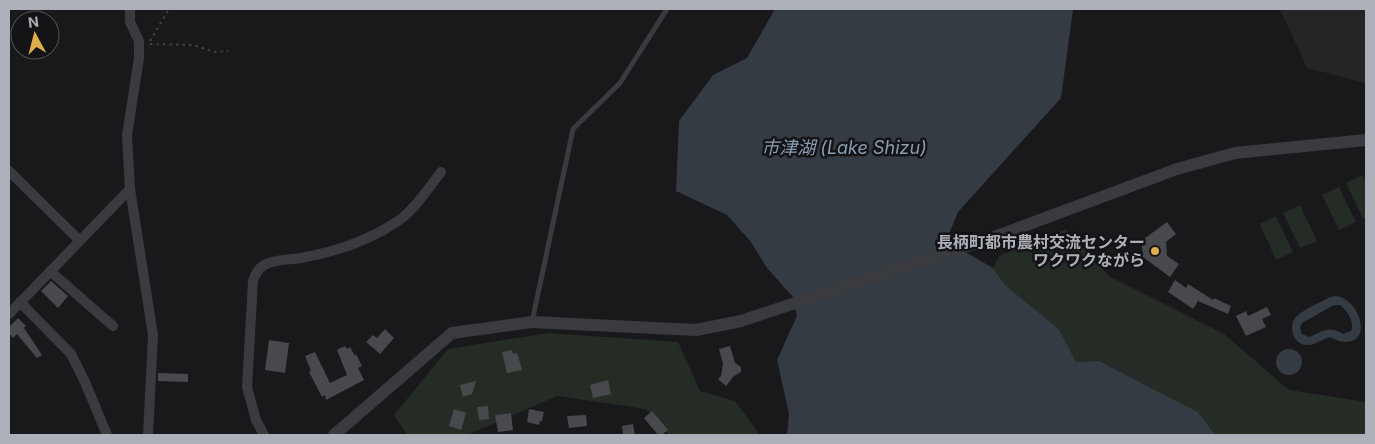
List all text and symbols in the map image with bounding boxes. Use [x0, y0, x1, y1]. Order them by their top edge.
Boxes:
north arrow [10, 10, 60, 60]
text: N [27, 13, 40, 31]
water label: 市津湖 (Lake Shizu) [761, 137, 927, 158]
place label: 長柄町都市農村交流センター ワクワクながら [937, 232, 1145, 270]
marker: 長柄町都市農村交流センター ワクワクながら [1149, 245, 1161, 257]

